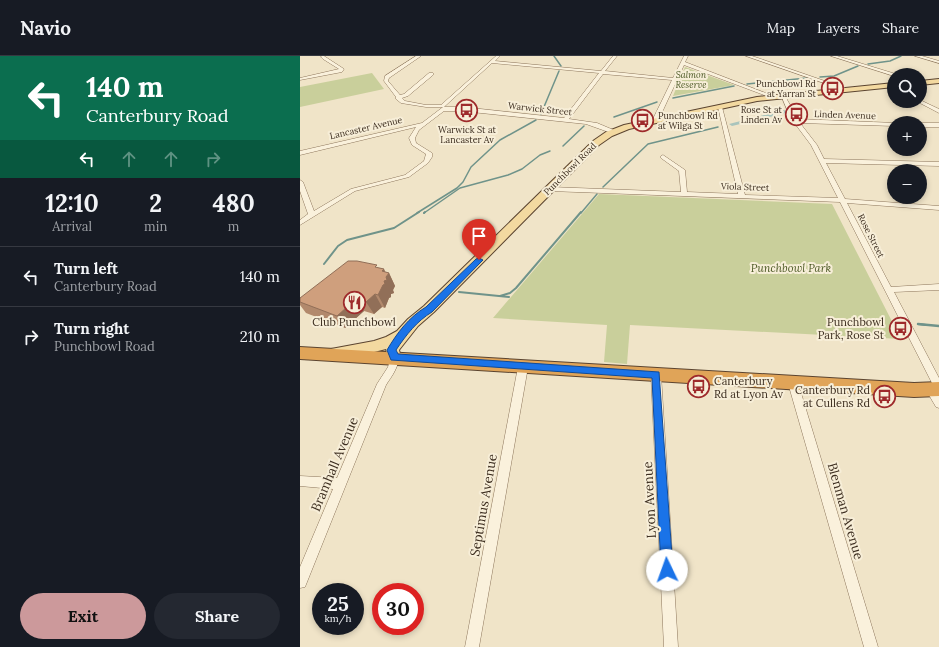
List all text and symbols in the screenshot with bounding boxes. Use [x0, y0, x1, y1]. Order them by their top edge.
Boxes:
text: Navio [20, 16, 71, 40]
text: Map [767, 19, 795, 37]
text: Layers [817, 19, 860, 37]
text: Share [882, 19, 919, 37]
map controls [887, 68, 927, 204]
button: search [887, 68, 927, 108]
text: 140 m [86, 69, 164, 105]
park label: Salmon Reserve [675, 69, 707, 90]
icon: left [20, 72, 72, 124]
bus stop icon: Punchbowl Rd at Yarran St [819, 76, 845, 102]
place label: Punchbowl Rd at Yarran St [756, 78, 817, 99]
bus stop icon: Warwick St at Lancaster Av [454, 98, 480, 124]
street label: Warwick Street [507, 100, 573, 117]
bus stop icon: Rose St at Linden Av [784, 102, 810, 128]
text: Canterbury Road [86, 104, 228, 127]
place label: Rose St at Linden Av [741, 104, 783, 125]
bus stop icon: Punchbowl Rd at Wilga St [630, 108, 656, 134]
street label: Linden Avenue [814, 108, 876, 121]
place label: Punchbowl Rd at Wilga St [658, 110, 718, 131]
street label: Lancaster Avenue [328, 114, 403, 141]
button: + [887, 116, 927, 156]
place label: Warwick St at Lancaster Av [438, 124, 496, 145]
street label: Punchbowl Road [541, 140, 599, 197]
icon: left [76, 148, 98, 170]
icon: ahead [118, 148, 140, 170]
icon: ahead [160, 148, 182, 170]
icon: right [202, 148, 224, 170]
button: − [887, 164, 927, 204]
street label: Viola Street [720, 180, 770, 193]
text: 12:10 [45, 188, 99, 219]
text: 2 [149, 188, 162, 219]
text: 480 [213, 188, 255, 219]
street label: Rose Street [856, 212, 887, 260]
text: Arrival [52, 218, 92, 235]
text: min [144, 218, 167, 235]
text: m [228, 218, 239, 235]
pin [462, 219, 496, 260]
icon: arrive [468, 225, 490, 247]
text: Turn left [54, 259, 118, 278]
park label: Punchbowl Park [751, 261, 832, 275]
icon: left [20, 266, 42, 288]
text: 140 m [240, 267, 280, 286]
text: Canterbury Road [54, 278, 157, 295]
restaurant icon: Club Punchbowl [341, 289, 367, 315]
place label: Club Punchbowl [312, 315, 396, 329]
place label: Punchbowl Park, Rose St [818, 315, 885, 342]
bus stop icon: Punchbowl Park, Rose St [887, 315, 913, 341]
text: Turn right [54, 319, 130, 338]
icon: right [20, 326, 42, 348]
text: 210 m [240, 327, 280, 346]
text: Punchbowl Road [54, 338, 155, 355]
bus stop icon: Canterbury Rd at Lyon Av [686, 374, 712, 400]
place label: Canterbury Rd at Lyon Av [714, 374, 784, 401]
place label: Canterbury Rd at Cullens Rd [795, 383, 870, 410]
bus stop icon: Canterbury Rd at Cullens Rd [872, 383, 898, 409]
street label: Bramhall Avenue [307, 414, 362, 514]
street label: Septimus Avenue [466, 452, 501, 558]
street label: Lyon Avenue [639, 461, 660, 539]
street label: Blenman Avenue [824, 461, 868, 562]
position arrow [646, 549, 688, 591]
speed limit sign: 30 [372, 583, 424, 635]
text: 25 [327, 591, 349, 616]
button: Exit [20, 593, 146, 639]
button: Share [154, 593, 280, 639]
text: km/h [324, 612, 352, 625]

